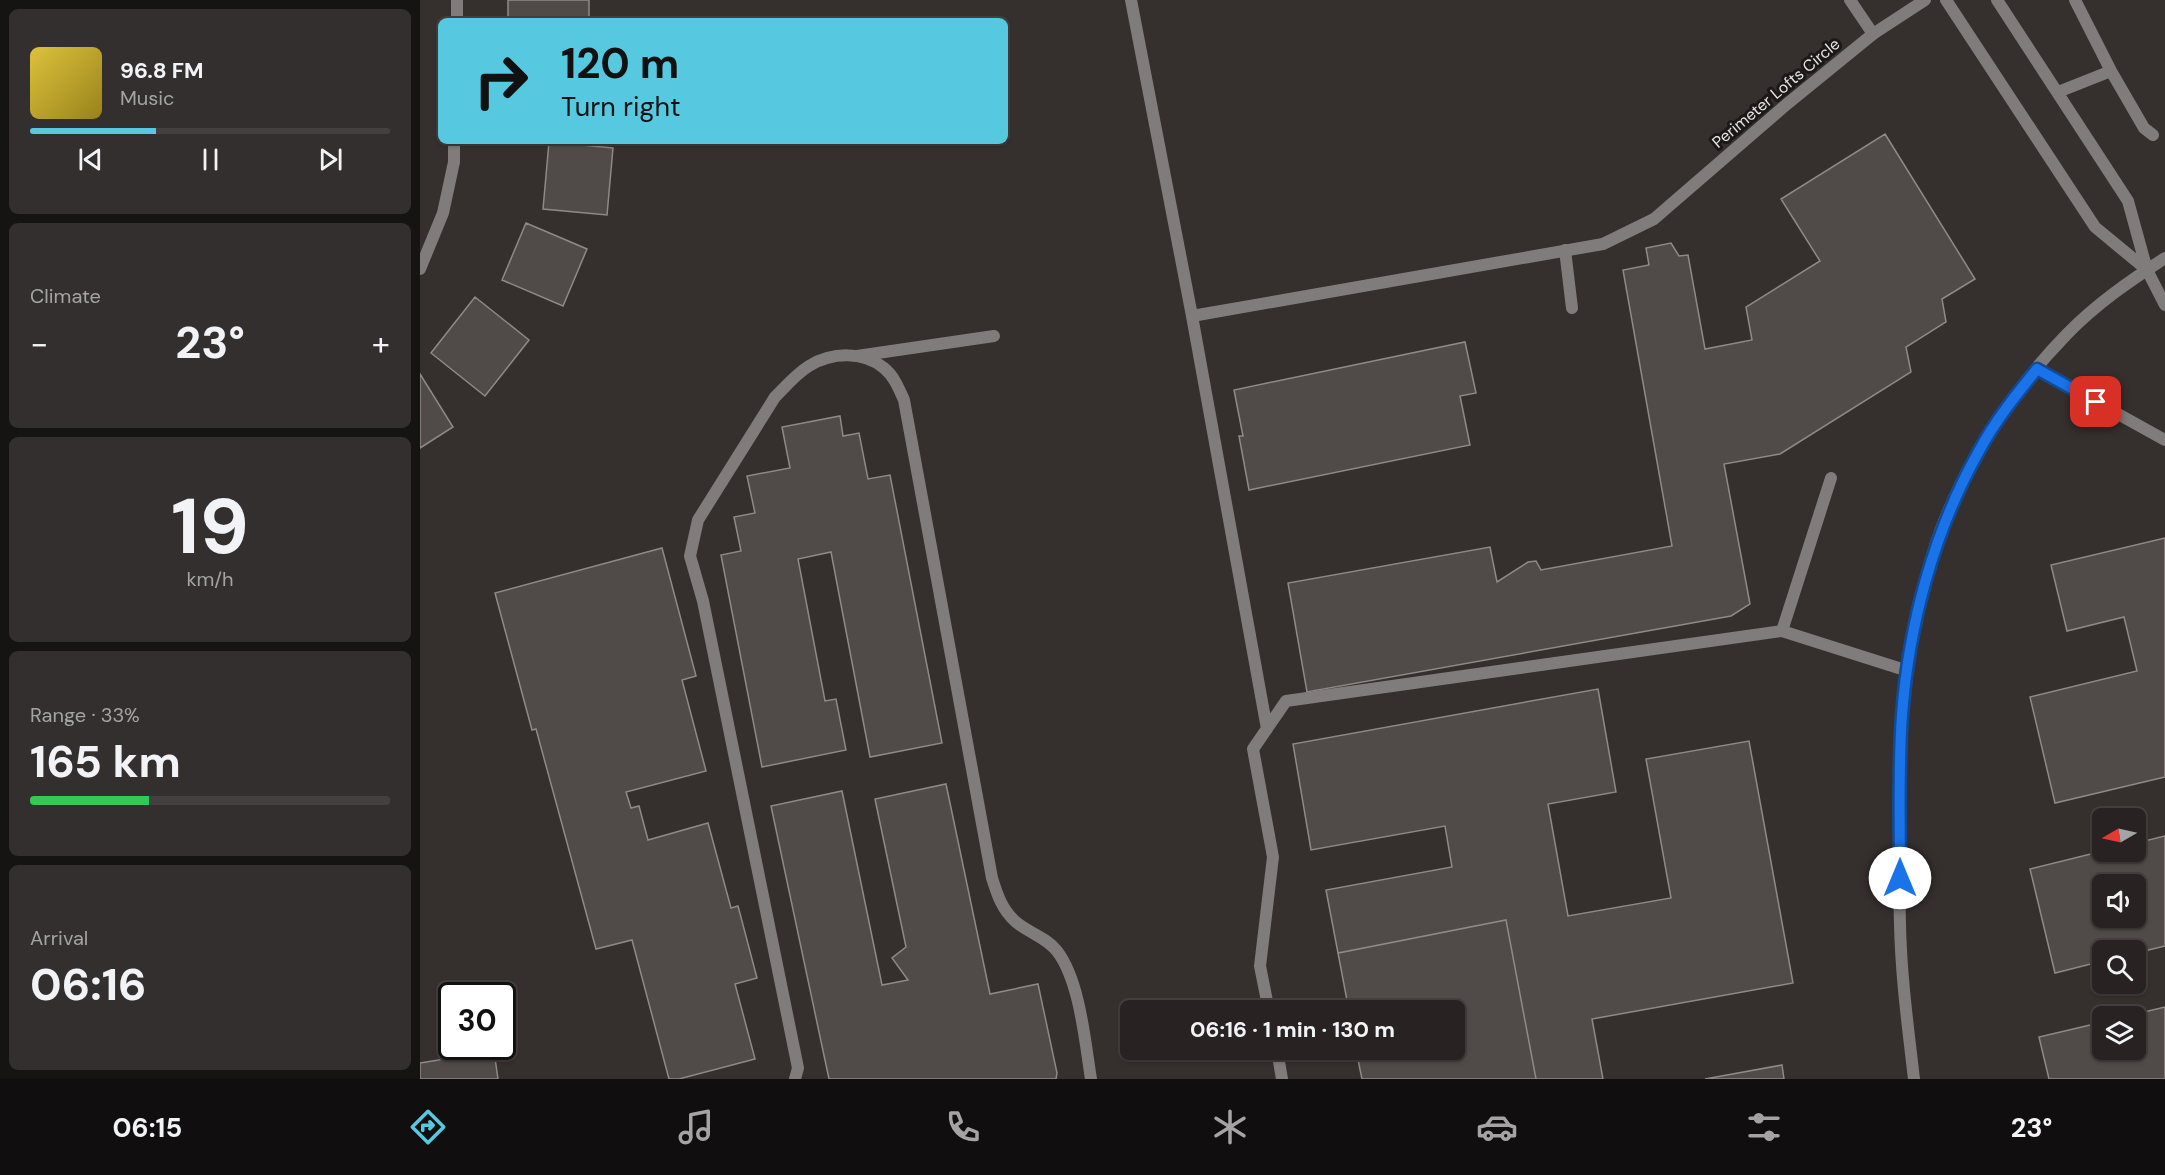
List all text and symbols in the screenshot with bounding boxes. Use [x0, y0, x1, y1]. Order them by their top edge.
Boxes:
street label: Perimeter Lofts Circle [1708, 33, 1844, 153]
text: 120 m [561, 36, 679, 91]
icon: right [462, 42, 540, 120]
text: 96.8 FM [120, 56, 204, 85]
text: Music [120, 85, 175, 111]
text: Turn right [561, 89, 681, 124]
icon: previous [74, 143, 107, 176]
icon: pause [194, 143, 227, 176]
icon: next [314, 143, 347, 176]
text: Climate [30, 283, 101, 309]
text: 23° [175, 313, 245, 372]
text: − [30, 322, 48, 365]
text: + [372, 322, 390, 365]
pin [2070, 376, 2121, 427]
icon: arrive [2079, 385, 2112, 418]
text: 19 [171, 476, 249, 577]
text: km/h [186, 566, 234, 592]
text: Range · 33% [30, 702, 140, 728]
text: 165 km [30, 732, 181, 791]
north arrow [2092, 808, 2146, 862]
map controls [2092, 808, 2146, 1060]
position arrow [1868, 846, 1932, 910]
button: sound [2092, 874, 2146, 928]
text: Arrival [30, 925, 88, 951]
button: search [2092, 940, 2146, 994]
text: 06:16 [30, 955, 147, 1014]
speed limit sign: 30 [438, 982, 516, 1060]
button: layers [2092, 1006, 2146, 1060]
text: 06:16 · 1 min · 130 m [1190, 1015, 1395, 1044]
icon: directions [407, 1106, 449, 1148]
icon: music [675, 1106, 717, 1148]
icon: phone [942, 1106, 984, 1148]
icon: climate [1209, 1106, 1251, 1148]
icon: car [1476, 1106, 1518, 1148]
icon: filters [1743, 1106, 1785, 1148]
text: 06:15 [113, 1110, 182, 1145]
text: 23° [2011, 1110, 2052, 1145]

